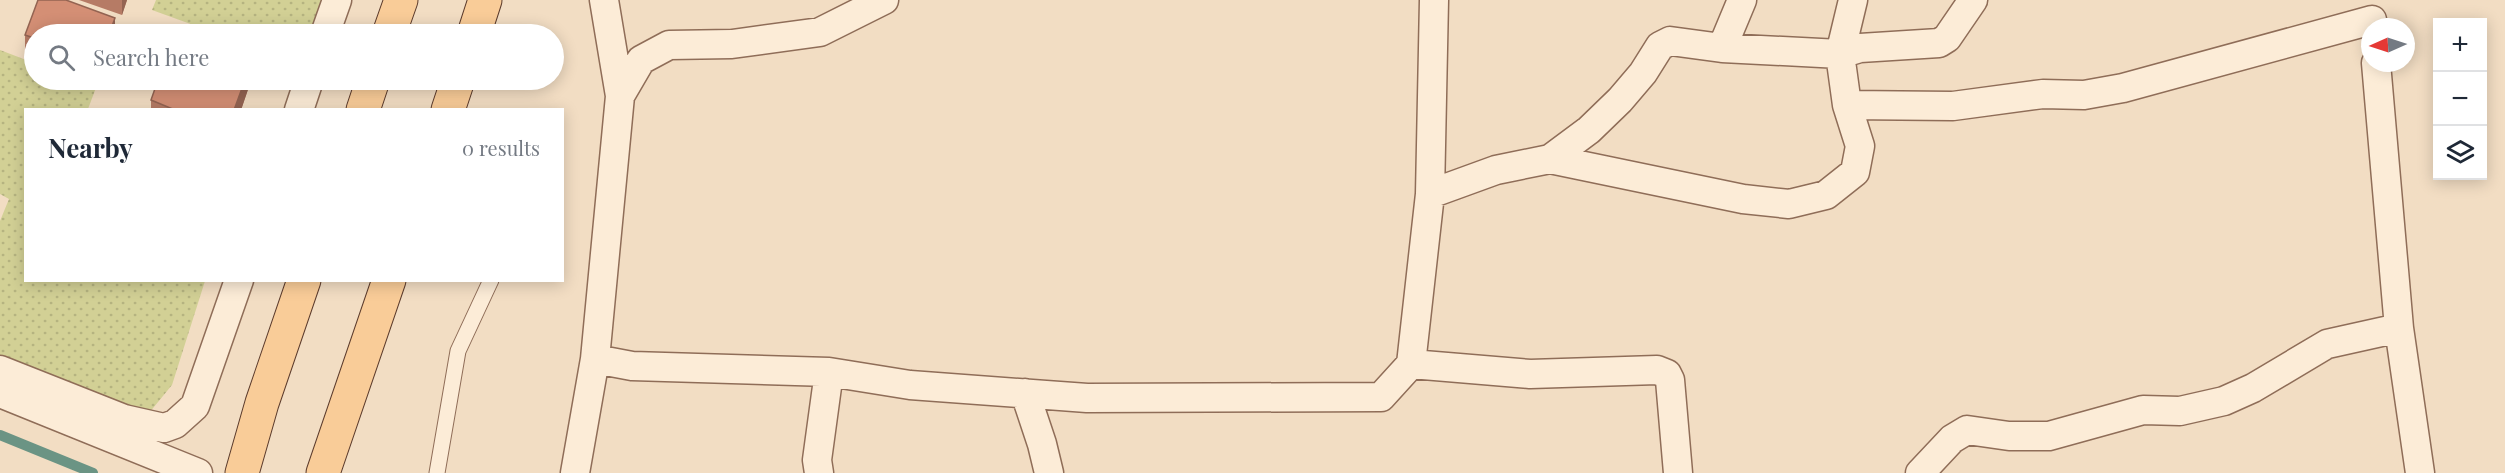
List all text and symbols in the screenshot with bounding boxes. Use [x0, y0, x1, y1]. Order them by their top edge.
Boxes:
north arrow [2361, 18, 2415, 72]
map controls [2433, 18, 2487, 180]
button: + [2433, 18, 2487, 72]
search box [24, 24, 564, 90]
icon: search [45, 41, 78, 74]
text: Search here [93, 42, 209, 72]
button: − [2433, 72, 2487, 126]
button: layers [2433, 126, 2487, 180]
text: Nearby [48, 130, 133, 165]
text: 0 results [462, 134, 540, 161]

